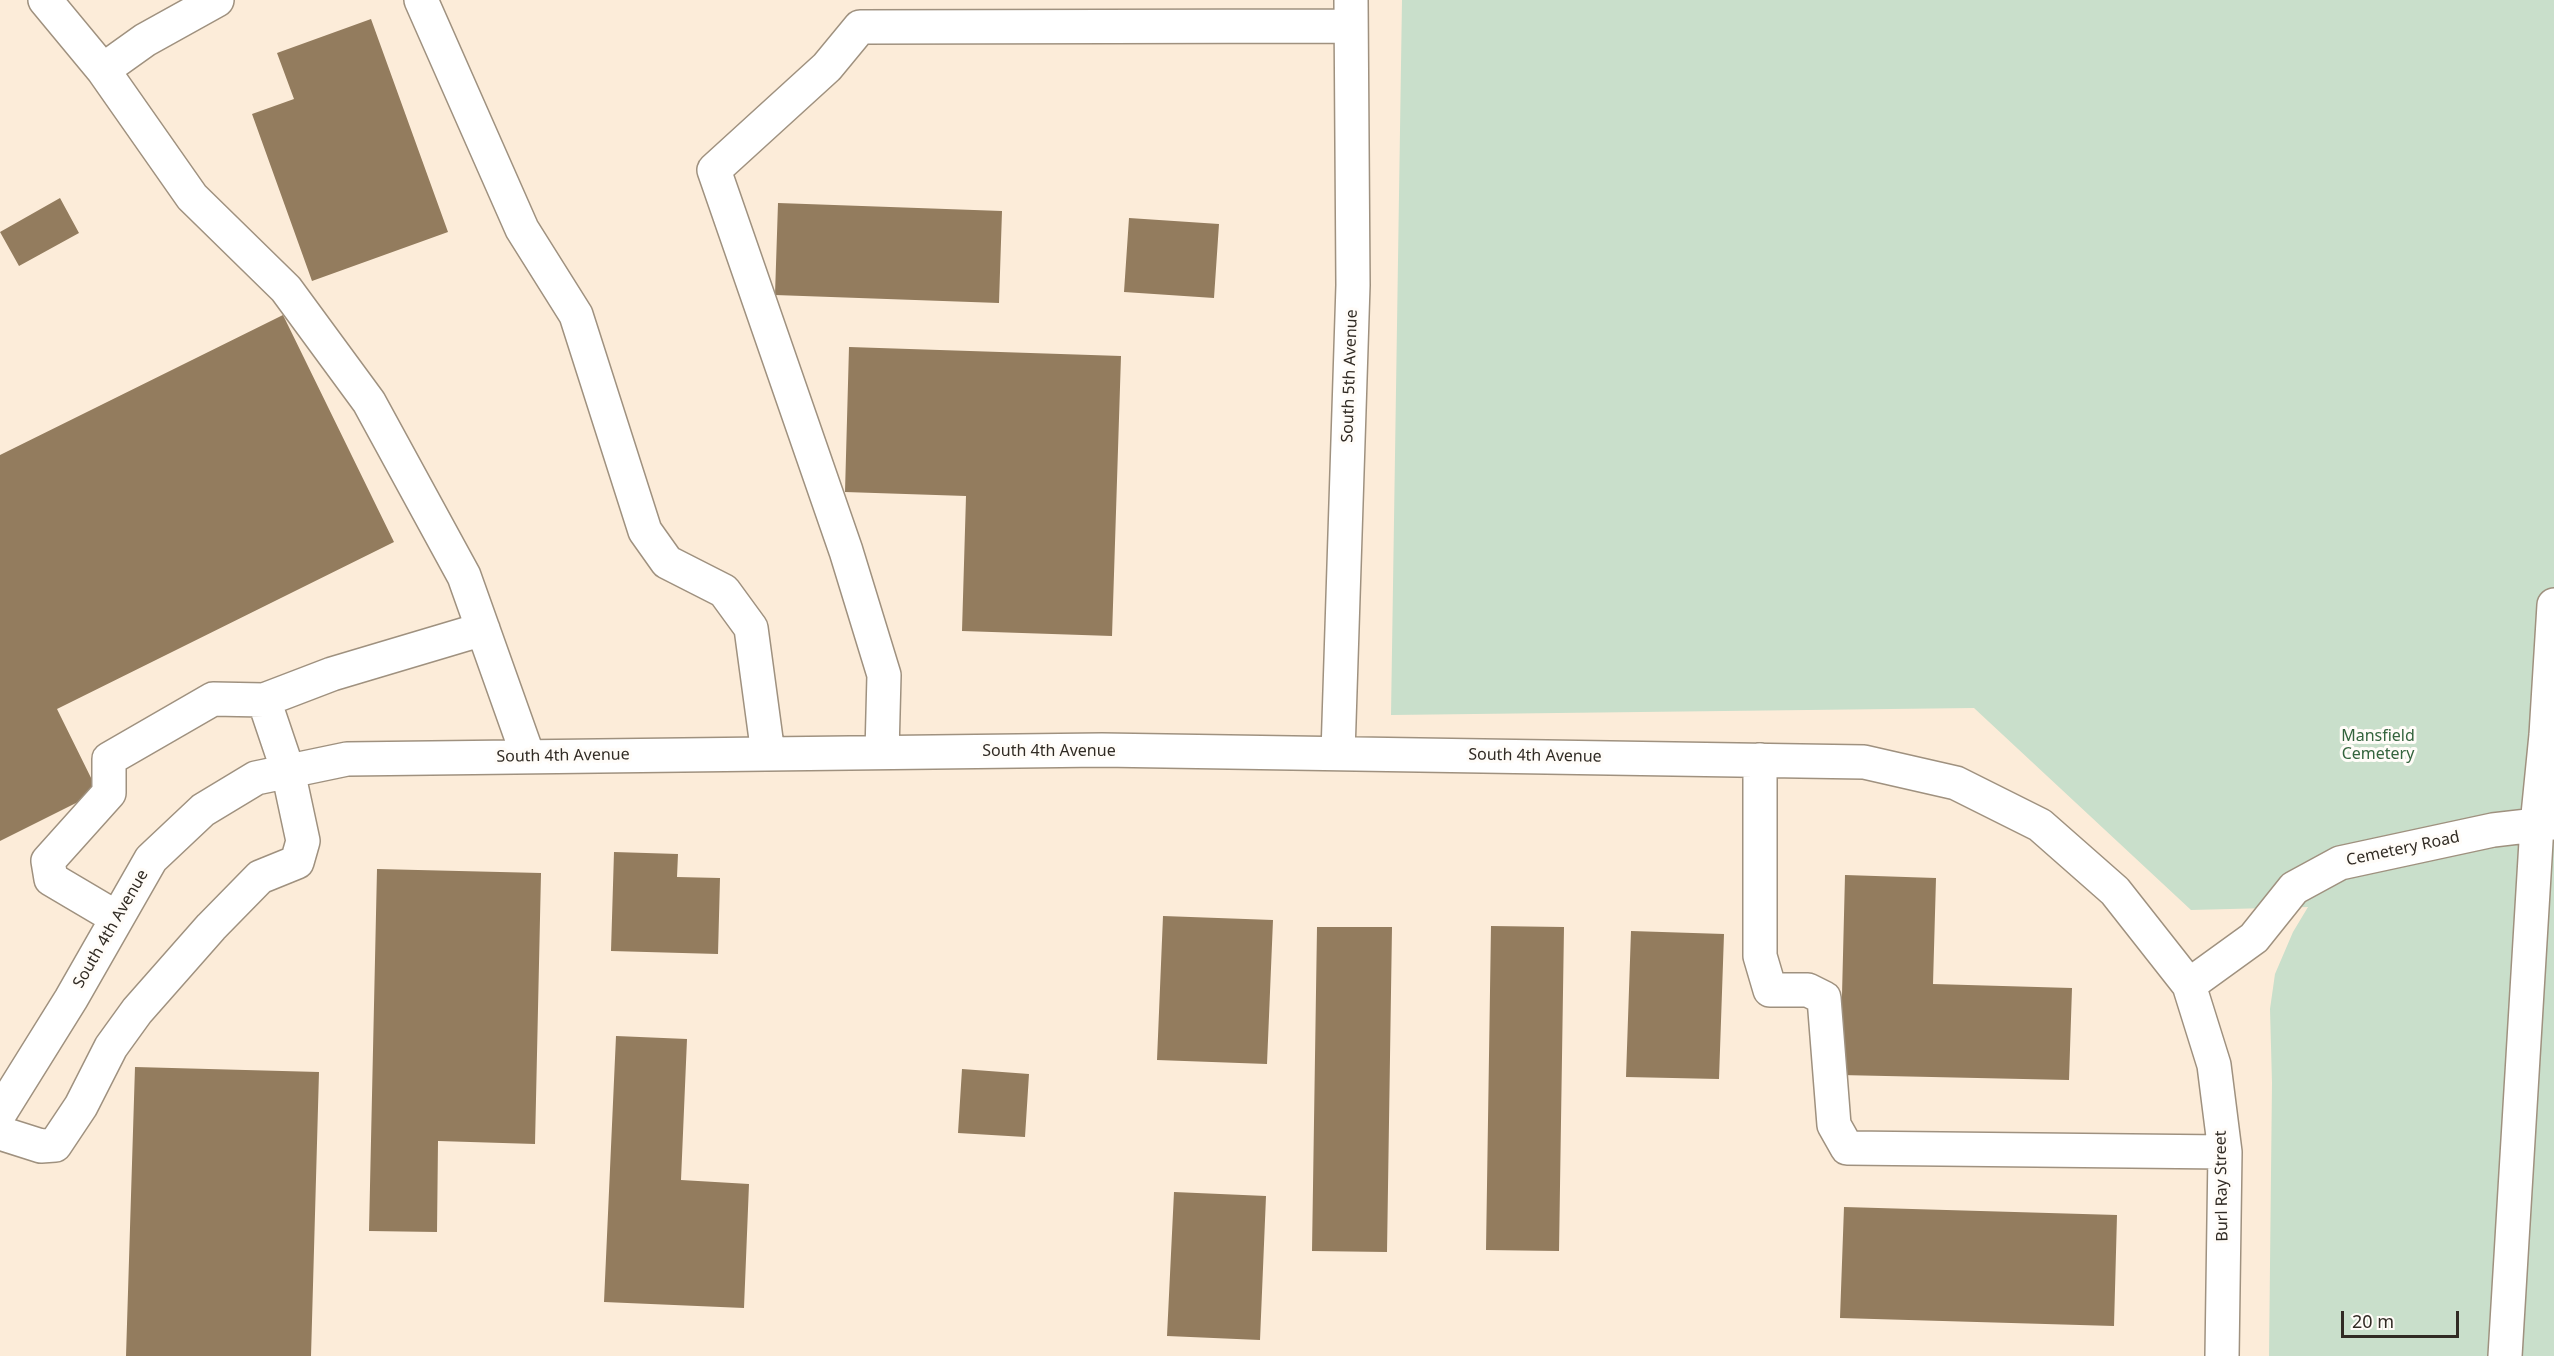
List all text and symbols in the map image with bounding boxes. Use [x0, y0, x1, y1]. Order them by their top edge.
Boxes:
street label: South 5th Avenue [1338, 309, 1362, 443]
park label: Mansfield Cemetery [2341, 726, 2415, 764]
street label: South 4th Avenue [982, 741, 1116, 761]
street label: South 4th Avenue [496, 745, 630, 767]
street label: South 4th Avenue [1468, 745, 1602, 767]
street label: Cemetery Road [2345, 828, 2461, 870]
street label: South 4th Avenue [69, 866, 153, 992]
street label: Burl Ray Street [2211, 1130, 2233, 1242]
scale bar [2344, 1299, 2462, 1337]
text: 20 m [2352, 1309, 2394, 1333]

